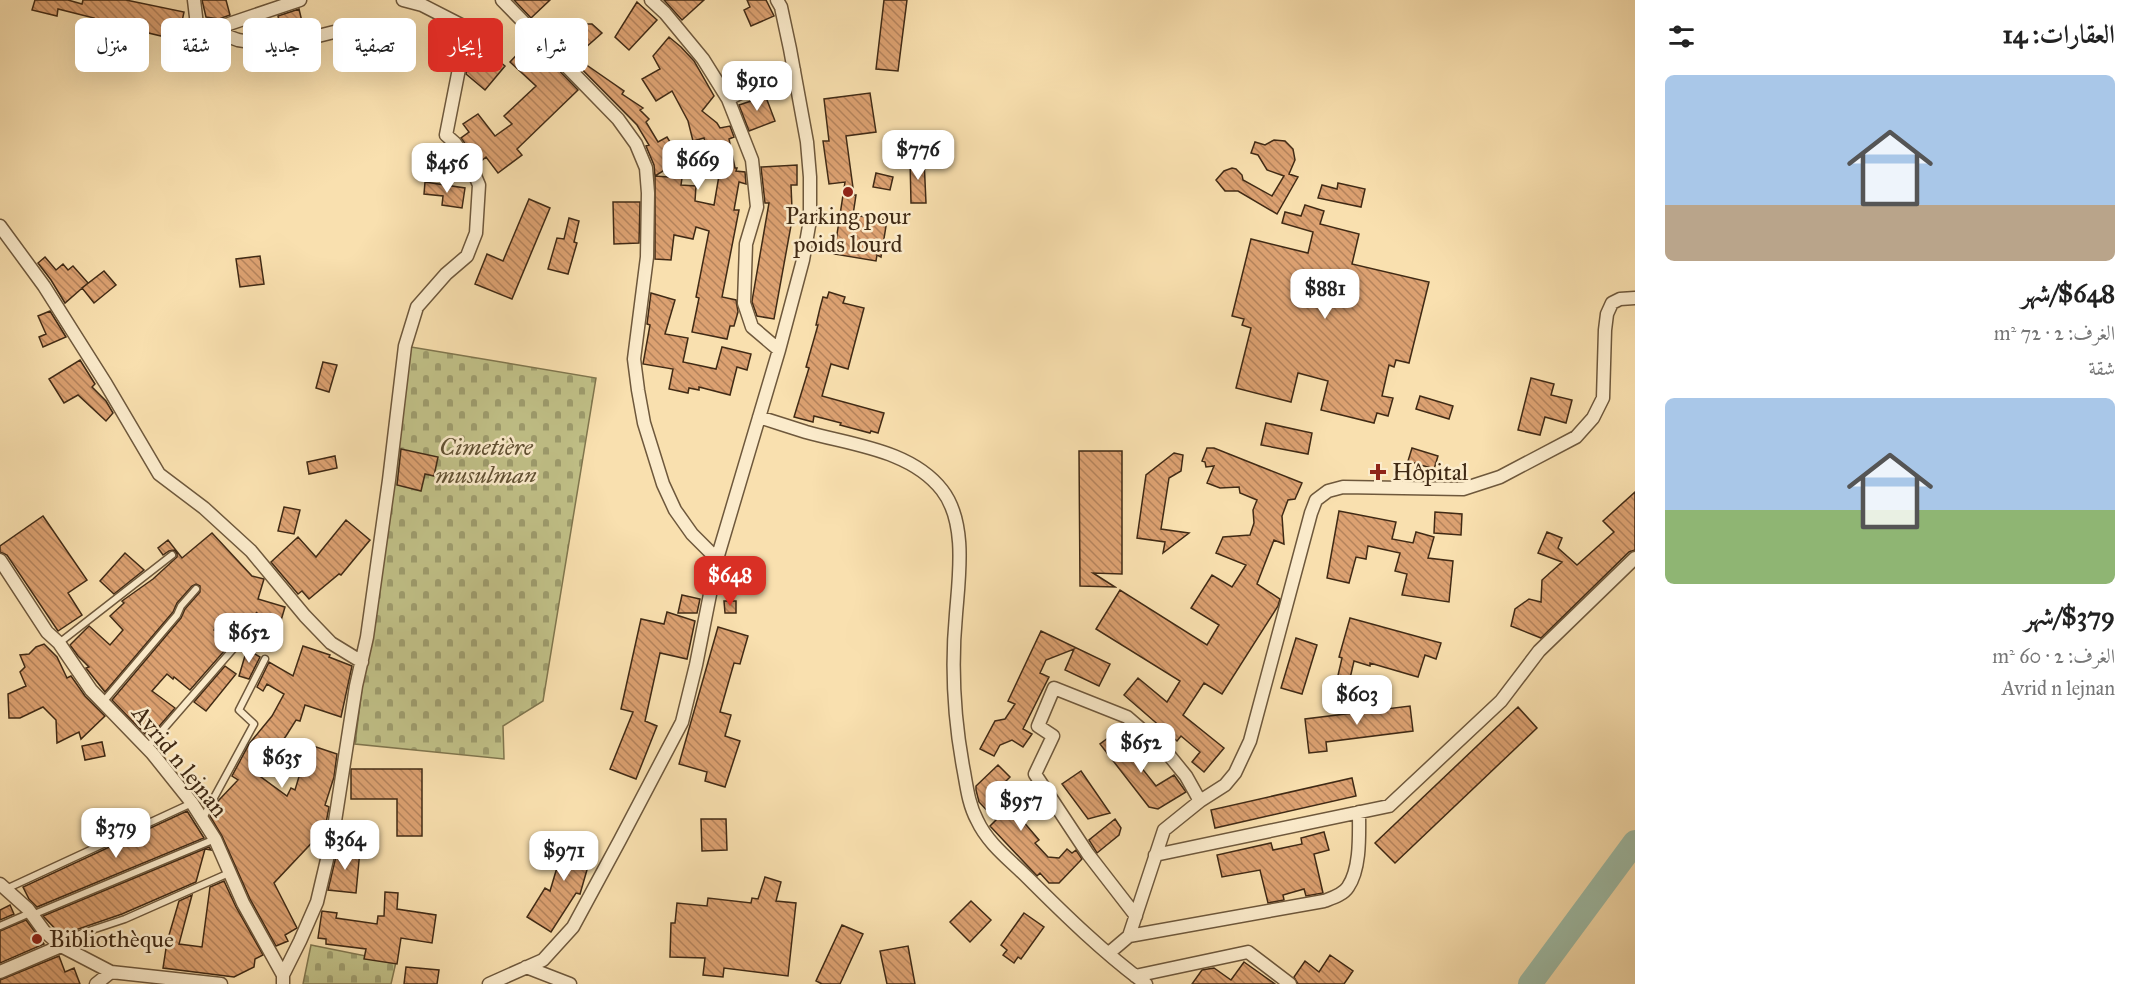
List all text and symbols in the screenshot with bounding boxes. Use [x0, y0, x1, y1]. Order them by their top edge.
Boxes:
chip: منزل [75, 18, 149, 72]
chip: شقة [161, 18, 231, 72]
chip: جديد [243, 18, 321, 72]
chip: تصفية [333, 18, 416, 72]
chip: إيجار [428, 18, 503, 72]
chip: شراء [515, 18, 588, 72]
text: العقارات: 14 [2003, 18, 2115, 50]
icon: filters [1665, 20, 1698, 53]
pin: $910 [721, 61, 793, 112]
text: $910 [736, 68, 778, 92]
icon: home [1836, 114, 1944, 222]
pin: $776 [882, 130, 954, 181]
text: $776 [896, 137, 940, 161]
pin: $669 [662, 140, 734, 191]
pin: $456 [411, 143, 483, 194]
text: $669 [676, 147, 720, 171]
text: $456 [426, 150, 468, 174]
marker: Parking pour poids lourd [841, 185, 855, 199]
place label: Parking pour poids lourd [785, 201, 911, 259]
pin: $881 [1289, 269, 1361, 320]
text: $881 [1304, 276, 1346, 300]
text: $648/شهر [2021, 277, 2115, 309]
text: الغرف: 2 · 72 m² [1994, 321, 2115, 345]
text: شقة [2089, 356, 2115, 380]
park label: Cimetière musulman [435, 432, 537, 490]
icon: home [1836, 437, 1944, 545]
place label: Hôpital [1392, 457, 1469, 487]
marker: Hôpital [1369, 463, 1387, 481]
pin: $648 [694, 556, 766, 607]
text: $648 [708, 563, 752, 587]
text: $379/شهر [2024, 600, 2115, 632]
pin: $652 [213, 613, 285, 664]
text: $652 [228, 620, 270, 644]
text: الغرف: 2 · 60 m² [1992, 644, 2115, 668]
pin: $603 [1321, 675, 1393, 726]
text: Avrid n lejnan [2002, 676, 2115, 700]
text: $603 [1336, 682, 1378, 706]
street label: Avrid n lejnan [125, 698, 234, 823]
pin: $652 [1105, 723, 1177, 774]
text: $652 [1120, 730, 1162, 754]
pin: $635 [246, 738, 318, 789]
text: $635 [262, 745, 302, 769]
pin: $957 [985, 781, 1057, 832]
text: $957 [1000, 788, 1042, 812]
pin: $379 [80, 808, 152, 859]
text: $379 [95, 815, 137, 839]
pin: $364 [309, 820, 381, 871]
text: $364 [324, 827, 366, 851]
pin: $971 [528, 831, 600, 882]
text: $971 [543, 838, 585, 862]
place label: Bibliothèque [49, 924, 174, 954]
marker: Bibliothèque [30, 932, 44, 946]

